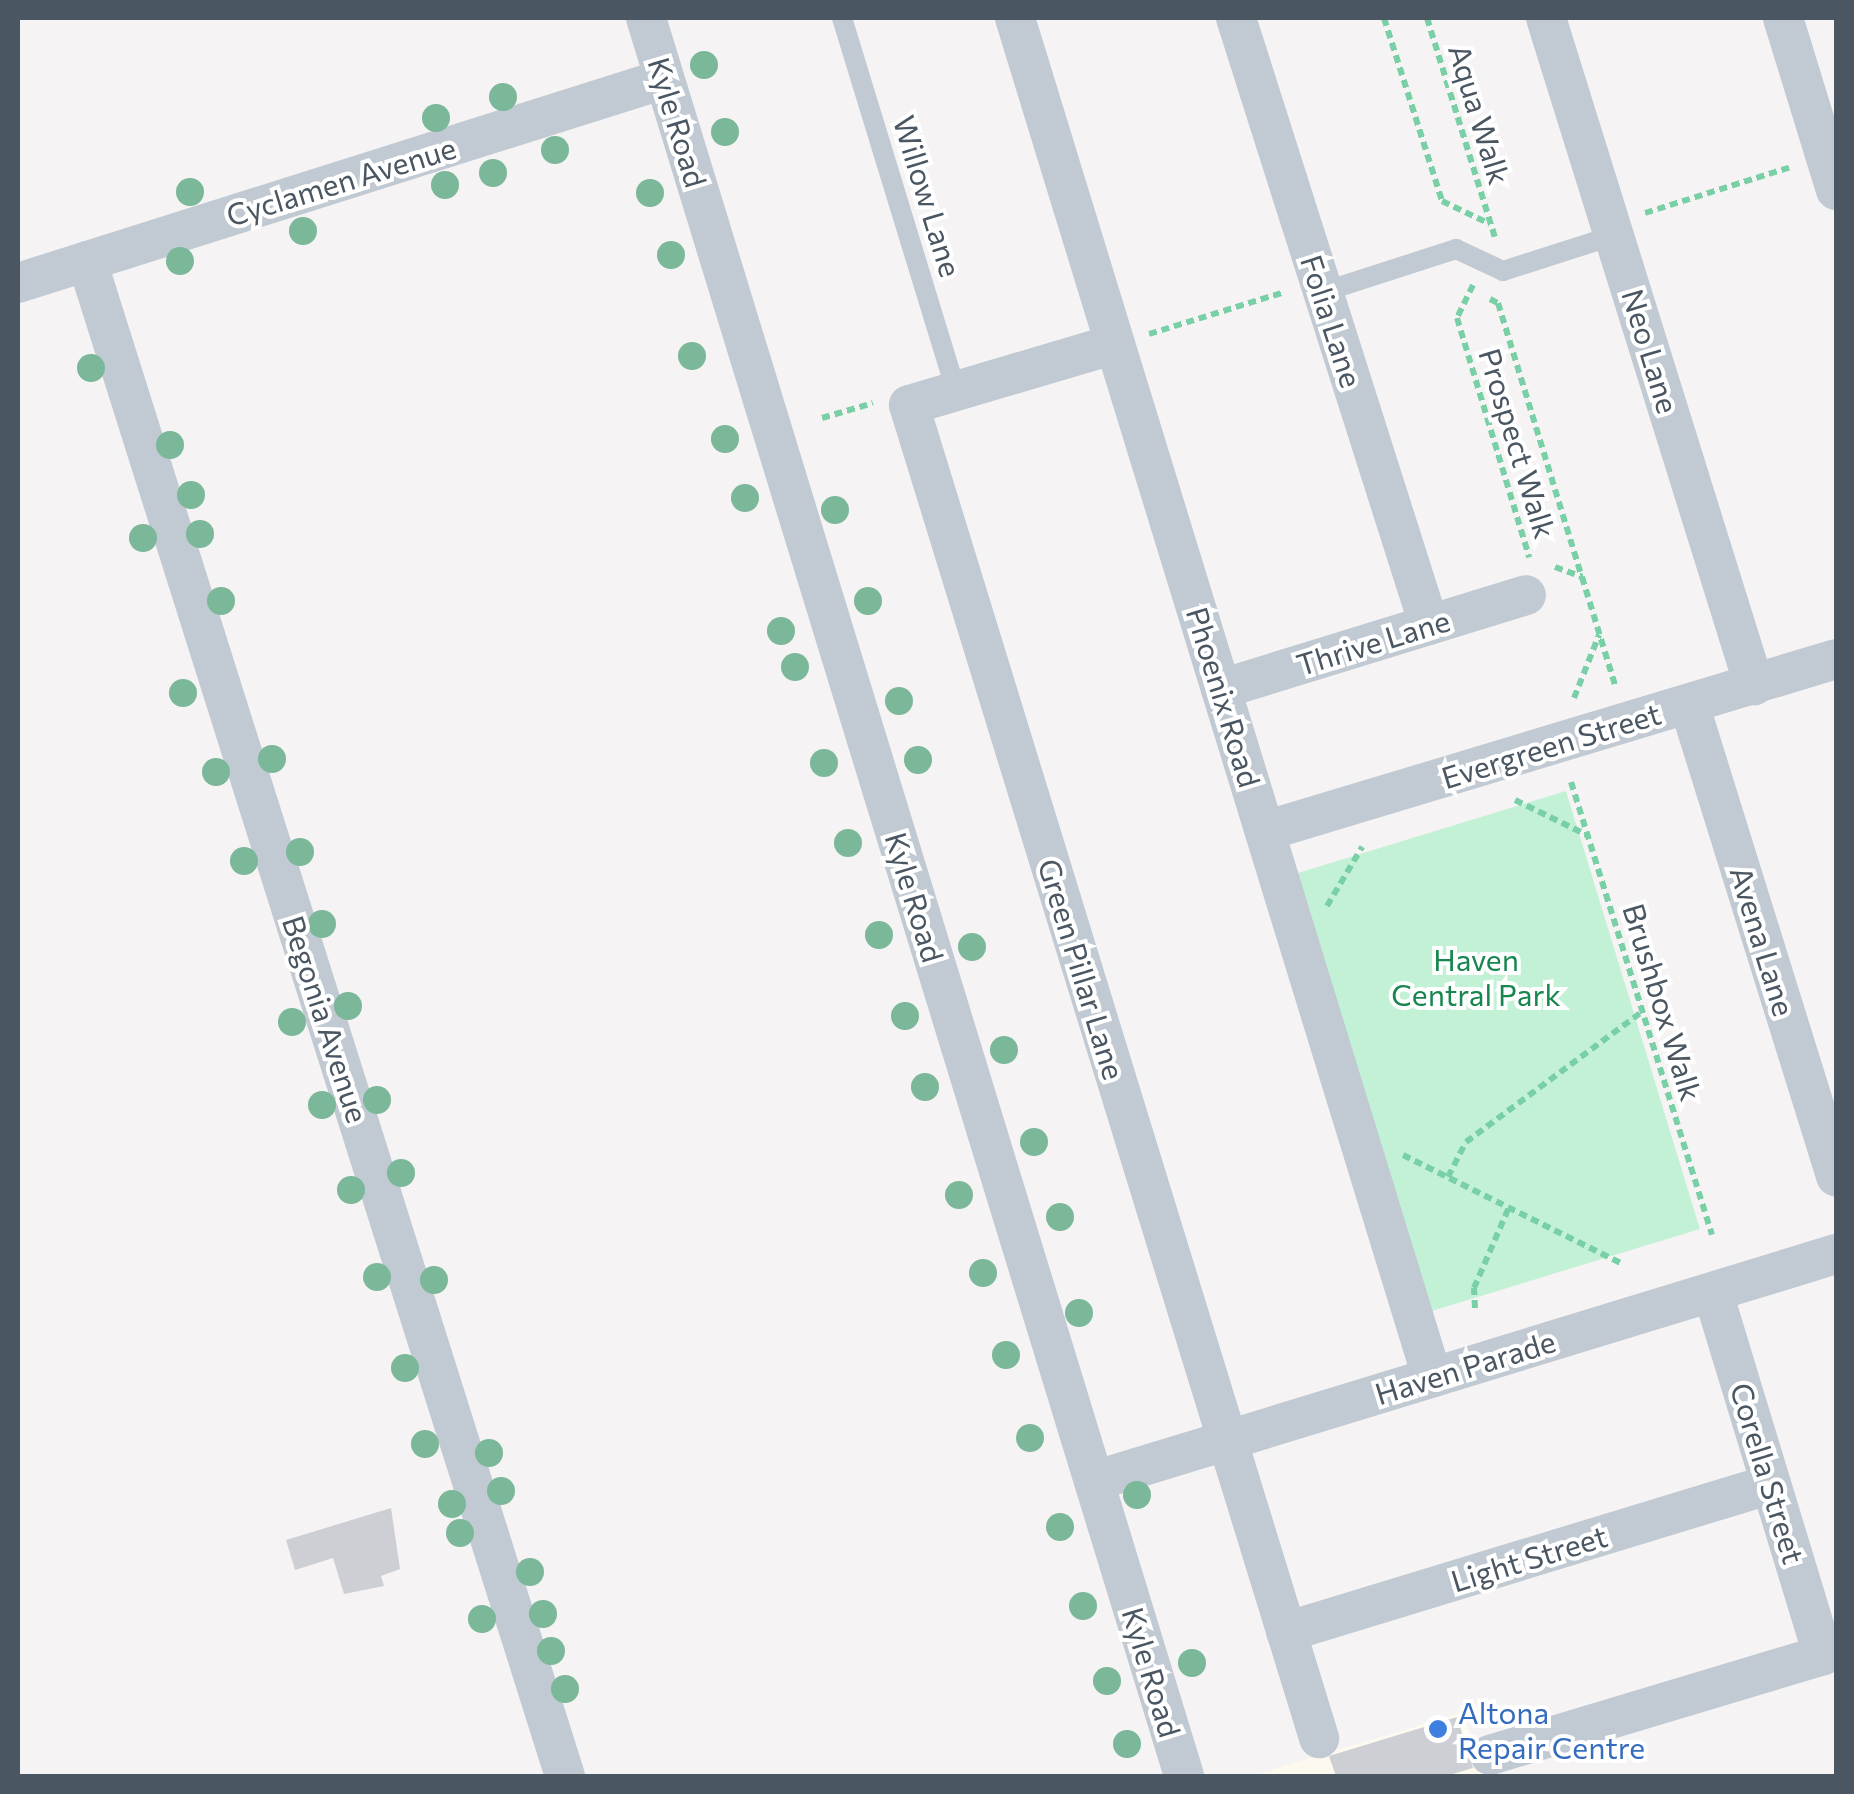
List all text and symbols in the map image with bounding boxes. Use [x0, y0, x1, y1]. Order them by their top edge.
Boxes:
street label: Aqua Walk [1442, 40, 1518, 188]
street label: Kyle Road [641, 53, 715, 191]
street label: Willow Lane [886, 111, 970, 281]
street label: Cyclamen Avenue [222, 129, 460, 233]
street label: Folia Lane [1294, 250, 1370, 392]
street label: Neo Lane [1615, 285, 1687, 417]
street label: Prospect Walk [1472, 344, 1564, 542]
street label: Thrive Lane [1292, 602, 1454, 682]
street label: Phoenix Road [1180, 603, 1268, 791]
street label: Evergreen Street [1437, 695, 1665, 795]
street label: Kyle Road [878, 828, 952, 966]
street label: Green Pillar Lane [1031, 854, 1133, 1084]
street label: Avena Lane [1723, 862, 1803, 1020]
street label: Brushbox Walk [1616, 899, 1710, 1105]
street label: Begonia Avenue [276, 911, 376, 1127]
park label: Haven Central Park [1391, 941, 1561, 1012]
street label: Haven Parade [1371, 1323, 1559, 1411]
street label: Corella Street [1723, 1378, 1813, 1568]
street label: Light Street [1447, 1517, 1611, 1599]
street label: Kyle Road [1115, 1603, 1189, 1741]
place label: Altona Repair Centre [1458, 1694, 1645, 1764]
marker: Altona Repair Centre [1427, 1718, 1449, 1740]

